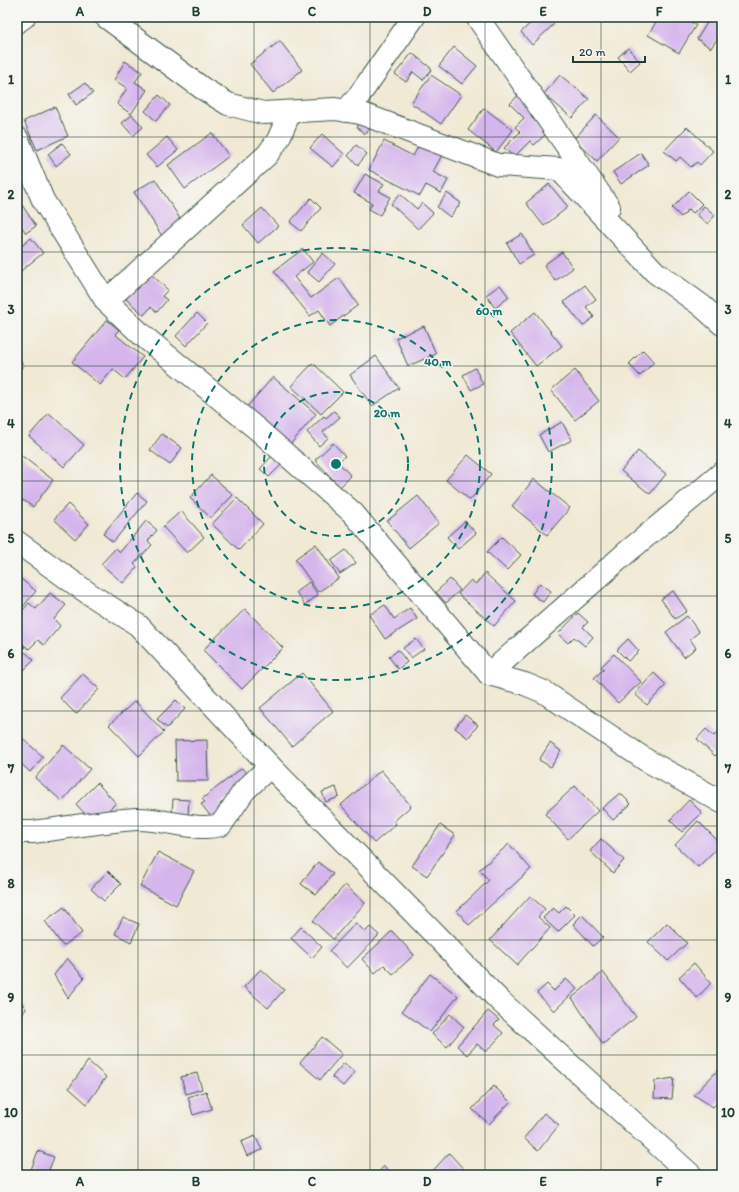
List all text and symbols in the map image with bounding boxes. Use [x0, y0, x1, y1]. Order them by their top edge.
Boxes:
text: A [75, 4, 85, 19]
text: B [192, 4, 201, 19]
text: C [308, 4, 317, 19]
text: D [423, 4, 432, 19]
text: E [539, 4, 547, 19]
text: F [656, 4, 663, 19]
scale bar [573, 38, 645, 64]
text: 20 m [579, 45, 606, 59]
text: 1 [8, 72, 14, 87]
text: 1 [725, 72, 731, 87]
text: 2 [8, 187, 15, 202]
text: 2 [725, 187, 732, 202]
text: 3 [7, 302, 15, 317]
text: 3 [724, 302, 732, 317]
text: 60 m [476, 304, 503, 318]
text: 40 m [424, 355, 453, 369]
text: 20 m [374, 406, 401, 420]
text: 4 [7, 416, 15, 431]
text: 4 [724, 416, 732, 431]
centre of rings [329, 457, 343, 471]
text: 5 [8, 531, 15, 546]
text: 5 [725, 531, 732, 546]
text: 6 [8, 646, 15, 661]
text: 6 [725, 646, 732, 661]
text: 7 [7, 761, 15, 776]
text: 7 [724, 761, 732, 776]
text: 8 [7, 876, 15, 891]
text: 8 [724, 876, 732, 891]
text: 9 [8, 990, 15, 1005]
text: 9 [725, 990, 732, 1005]
text: 10 [4, 1105, 18, 1120]
text: 10 [721, 1105, 735, 1120]
text: A [75, 1174, 85, 1189]
text: B [192, 1174, 201, 1189]
text: C [308, 1174, 317, 1189]
text: D [423, 1174, 432, 1189]
text: E [539, 1174, 547, 1189]
text: F [656, 1174, 663, 1189]

